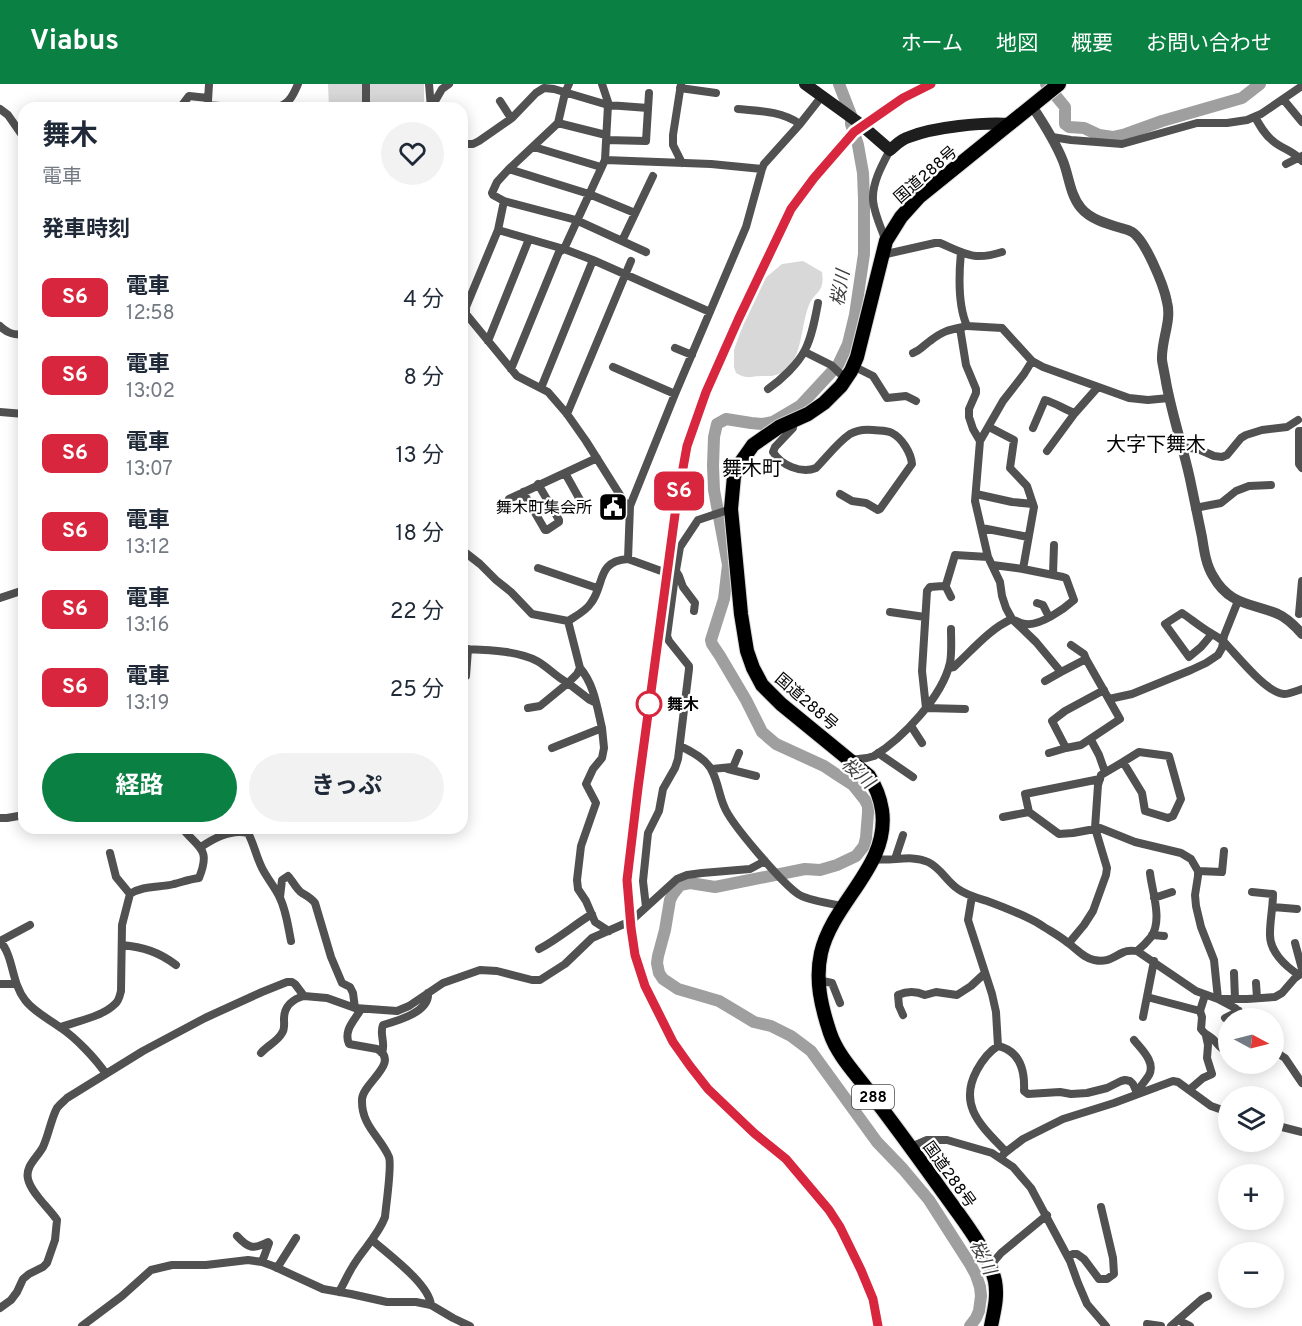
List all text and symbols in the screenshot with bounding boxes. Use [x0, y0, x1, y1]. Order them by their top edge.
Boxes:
text: Viabus [30, 24, 119, 60]
text: ホーム [901, 31, 963, 58]
text: 地図 [996, 31, 1038, 58]
text: 概要 [1071, 31, 1113, 58]
text: お問い合わせ [1146, 31, 1272, 58]
text: 舞木 [42, 119, 98, 155]
button: heart [381, 122, 444, 185]
street label: 国道288号 [891, 143, 962, 208]
text: 電車 [42, 165, 82, 191]
text: 発車時刻 [42, 217, 130, 244]
water label: 桜川 [827, 267, 856, 308]
text: 電車 [126, 274, 170, 301]
text: S6 [62, 284, 88, 311]
text: 4 分 [403, 287, 444, 314]
text: 12:58 [126, 301, 175, 327]
text: 電車 [126, 352, 170, 379]
text: S6 [62, 362, 88, 389]
text: 8 分 [403, 365, 444, 392]
text: 13:02 [126, 379, 175, 405]
text: 電車 [126, 430, 170, 457]
district label: 大字下舞木 [1106, 433, 1206, 459]
text: S6 [62, 440, 88, 467]
text: 13 分 [395, 443, 444, 470]
text: 13:07 [126, 457, 173, 483]
district label: 舞木町 [722, 457, 782, 483]
line badge: S6 [652, 472, 706, 510]
text: S6 [666, 478, 692, 505]
public building icon: 舞木町集会所 [597, 491, 629, 523]
place label: 舞木町集会所 [496, 499, 592, 519]
text: 電車 [126, 508, 170, 535]
text: S6 [62, 518, 88, 545]
text: 18 分 [395, 521, 444, 548]
text: 13:12 [126, 535, 170, 561]
text: 電車 [126, 586, 170, 613]
text: S6 [62, 596, 88, 623]
text: 22 分 [390, 599, 444, 626]
text: 13:16 [126, 613, 169, 639]
text: 電車 [126, 664, 170, 691]
street label: 国道288号 [770, 670, 841, 735]
text: S6 [62, 674, 88, 701]
text: 25 分 [390, 677, 444, 704]
text: 13:19 [126, 691, 169, 717]
marker: 舞木 [636, 691, 662, 717]
place label: 舞木 [667, 696, 699, 716]
button: 経路 [42, 753, 237, 822]
button: きっぷ [249, 753, 444, 822]
water label: 桜川 [836, 754, 880, 796]
north arrow [1218, 1008, 1284, 1074]
map controls [1218, 1008, 1284, 1308]
road number: 288 [852, 1085, 894, 1109]
button: layers [1218, 1086, 1284, 1152]
street label: 国道288号 [918, 1138, 979, 1212]
button: + [1218, 1164, 1284, 1230]
water label: 桜川 [963, 1236, 1001, 1281]
button: − [1218, 1242, 1284, 1308]

